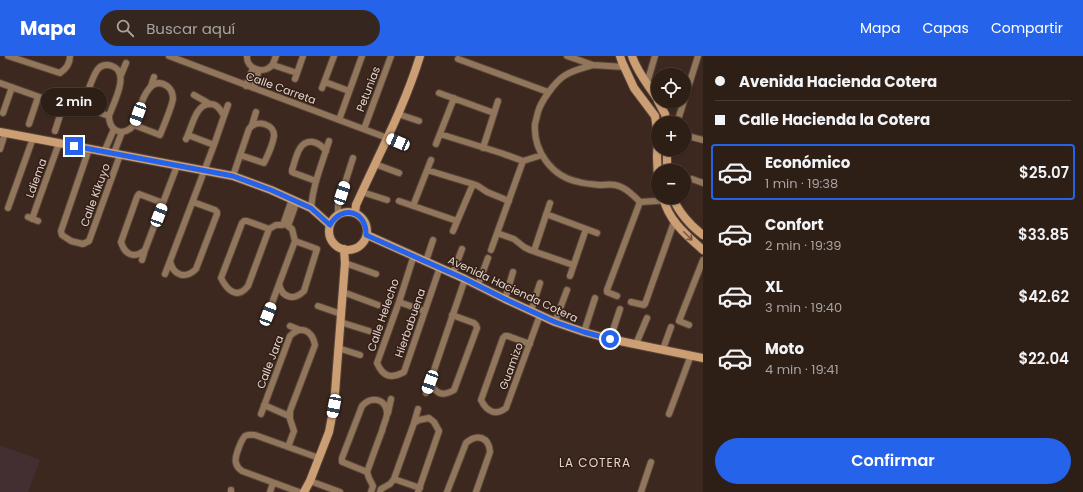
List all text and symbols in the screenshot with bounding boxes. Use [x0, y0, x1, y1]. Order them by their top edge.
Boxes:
search box [100, 10, 380, 46]
text: Mapa [20, 15, 76, 42]
icon: search [114, 17, 136, 39]
text: Buscar aquí [146, 18, 235, 39]
text: Mapa [860, 18, 900, 38]
text: Capas [922, 18, 969, 38]
text: Compartir [991, 18, 1063, 38]
street label: Petunias [352, 64, 384, 114]
street label: Calle Carreta [244, 68, 318, 108]
map controls [651, 68, 691, 204]
button: locate [651, 68, 691, 108]
text: Avenida Hacienda Cotera [739, 71, 937, 92]
callout: 2 min [41, 88, 107, 116]
text: 2 min [56, 92, 92, 111]
car [128, 101, 148, 127]
text: Calle Hacienda la Cotera [739, 109, 930, 130]
button: + [651, 116, 691, 156]
car [385, 132, 411, 152]
route end [65, 137, 83, 155]
text: Económico [765, 152, 850, 173]
icon: car [717, 154, 753, 190]
street label: Ldiema [22, 156, 50, 200]
street label: Calle Kikuyo [76, 161, 114, 229]
text: $25.07 [1019, 162, 1069, 183]
button: − [651, 164, 691, 204]
text: 1 min · 19:38 [765, 174, 838, 193]
car [333, 180, 351, 206]
car [149, 202, 169, 228]
text: Confort [765, 214, 824, 235]
icon: car [717, 216, 753, 252]
text: $33.85 [1018, 224, 1069, 245]
one-way arrow [683, 231, 693, 241]
text: 2 min · 19:39 [765, 236, 842, 255]
street label: Avenida Hacienda Cotera [445, 252, 581, 326]
text: XL [765, 276, 783, 297]
street label: Calle Helecho [363, 277, 403, 353]
icon: car [717, 278, 753, 314]
street label: Hierbabuena [391, 286, 429, 360]
text: $42.62 [1019, 286, 1069, 307]
text: 3 min · 19:40 [765, 298, 842, 317]
car [258, 301, 278, 327]
route start [601, 330, 619, 348]
street label: Calle Jara [253, 333, 287, 391]
text: Moto [765, 338, 804, 359]
street label: Guamizo [495, 340, 527, 392]
icon: car [717, 340, 753, 376]
text: $22.04 [1018, 348, 1069, 369]
text: 4 min · 19:41 [765, 360, 839, 379]
car [420, 369, 440, 395]
car [326, 393, 342, 419]
button: Confirmar [715, 438, 1071, 484]
district label: LA COTERA [559, 454, 631, 471]

